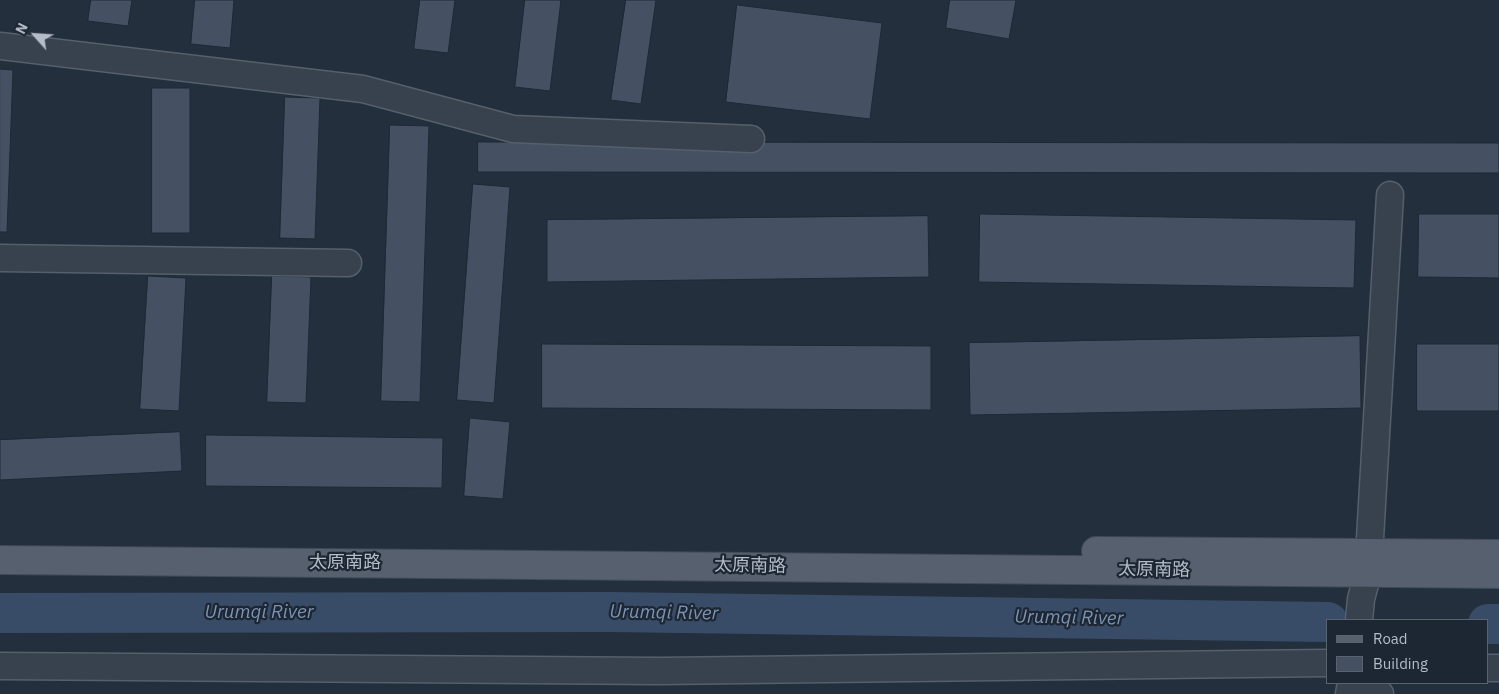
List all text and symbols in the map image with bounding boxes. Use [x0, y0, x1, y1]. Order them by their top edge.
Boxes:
north arrow [10, 10, 60, 60]
text: N [11, 20, 32, 37]
street label: 太原南路 [309, 552, 381, 574]
street label: 太原南路 [714, 555, 786, 577]
street label: 太原南路 [1118, 559, 1190, 581]
water label: Urumqi River [609, 601, 719, 625]
water label: Urumqi River [204, 602, 314, 624]
water label: Urumqi River [1014, 606, 1124, 630]
legend [1326, 619, 1489, 684]
text: Road [1373, 629, 1408, 648]
text: Building [1373, 654, 1428, 673]

